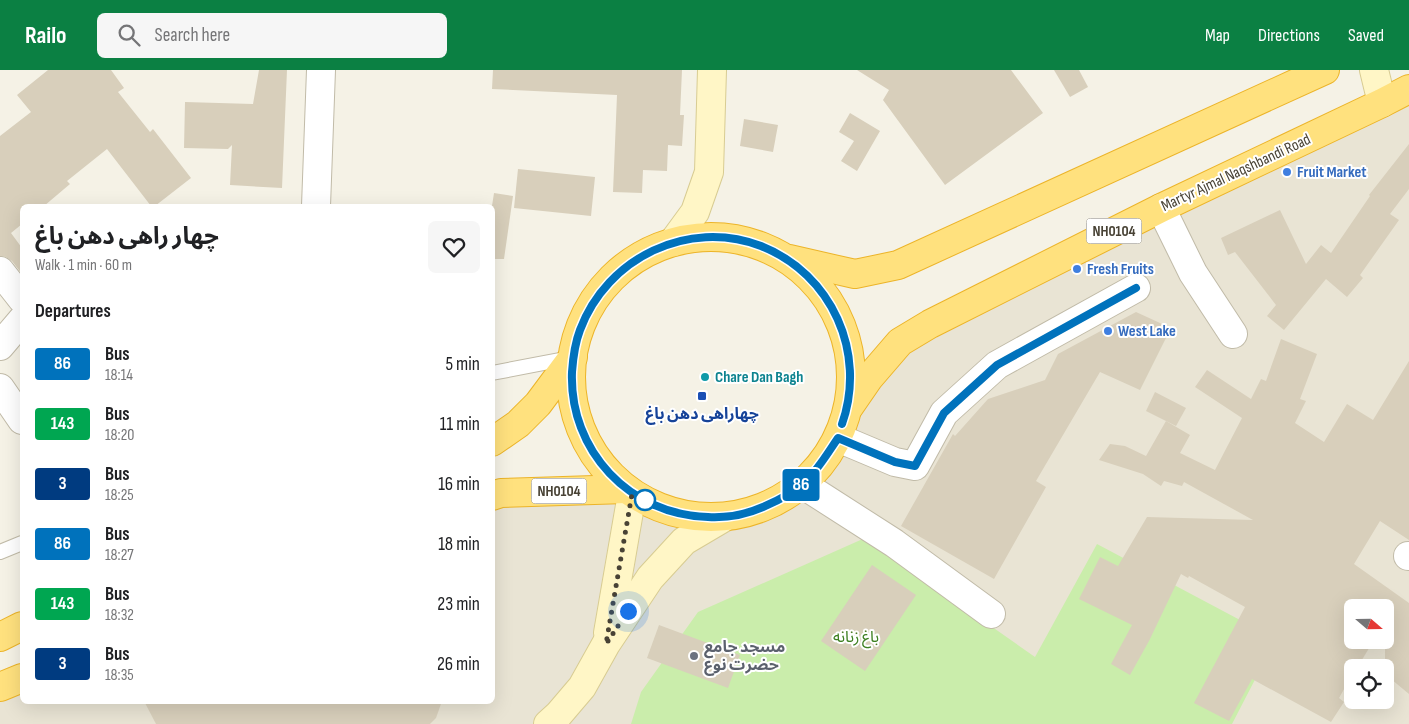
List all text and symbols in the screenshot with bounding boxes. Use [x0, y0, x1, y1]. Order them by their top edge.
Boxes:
search box [97, 13, 447, 58]
text: Railo [25, 21, 67, 50]
icon: search [115, 21, 143, 49]
text: Search here [155, 24, 230, 47]
text: Map [1205, 25, 1230, 46]
text: Directions [1258, 25, 1320, 46]
text: Saved [1348, 25, 1384, 46]
street label: Martyr Ajmal Naqshbandi Road [1158, 130, 1314, 216]
place label: Fruit Market [1297, 163, 1367, 182]
marker: Fruit Market [1281, 166, 1293, 178]
road number: NH0104 [1086, 218, 1142, 244]
button: heart [428, 221, 480, 273]
text: چهار راهی دهن باغ [35, 222, 219, 251]
text: Walk · 1 min · 60 m [35, 256, 132, 275]
place label: Fresh Fruits [1087, 260, 1154, 279]
marker: Fresh Fruits [1071, 263, 1083, 275]
text: Departures [35, 300, 111, 323]
place label: West Lake [1118, 322, 1176, 341]
marker: West Lake [1102, 325, 1114, 337]
text: Bus [105, 343, 130, 366]
text: 86 [54, 353, 71, 374]
text: 5 min [445, 353, 480, 376]
text: 18:14 [105, 366, 133, 385]
place label: Chare Dan Bagh [715, 368, 803, 387]
marker: Chare Dan Bagh [699, 371, 711, 383]
marker: چهاراهی دهن باغ [696, 390, 708, 402]
text: Bus [105, 403, 130, 426]
place label: چهاراهی دهن باغ [645, 405, 759, 425]
text: 143 [51, 413, 74, 434]
text: 11 min [440, 413, 480, 436]
text: 18:20 [105, 426, 134, 445]
text: Bus [105, 463, 130, 486]
line badge: 86 [778, 469, 824, 501]
text: 3 [58, 473, 67, 494]
text: 16 min [438, 473, 480, 496]
text: 86 [793, 474, 809, 495]
road number: NH0104 [532, 478, 586, 504]
text: 18:25 [105, 486, 134, 505]
unlabelled marker [634, 489, 656, 511]
text: Bus [105, 523, 130, 546]
text: 86 [54, 533, 71, 554]
text: 18 min [438, 533, 480, 556]
text: 18:27 [105, 546, 134, 565]
text: Bus [105, 583, 130, 606]
text: 143 [51, 593, 74, 614]
text: 23 min [437, 593, 480, 616]
your location [616, 599, 641, 624]
north arrow [1344, 599, 1394, 649]
map controls [1344, 599, 1394, 709]
text: 18:32 [105, 606, 134, 625]
park label: باغ زنانه [833, 628, 879, 649]
place label: مسجد جامع حضرت نوع [704, 638, 785, 676]
text: Bus [105, 643, 130, 666]
marker: مسجد جامع حضرت نوع [688, 650, 700, 662]
text: 3 [58, 653, 67, 674]
text: 26 min [437, 653, 480, 676]
button: locate [1344, 659, 1394, 709]
text: 18:35 [105, 666, 134, 685]

